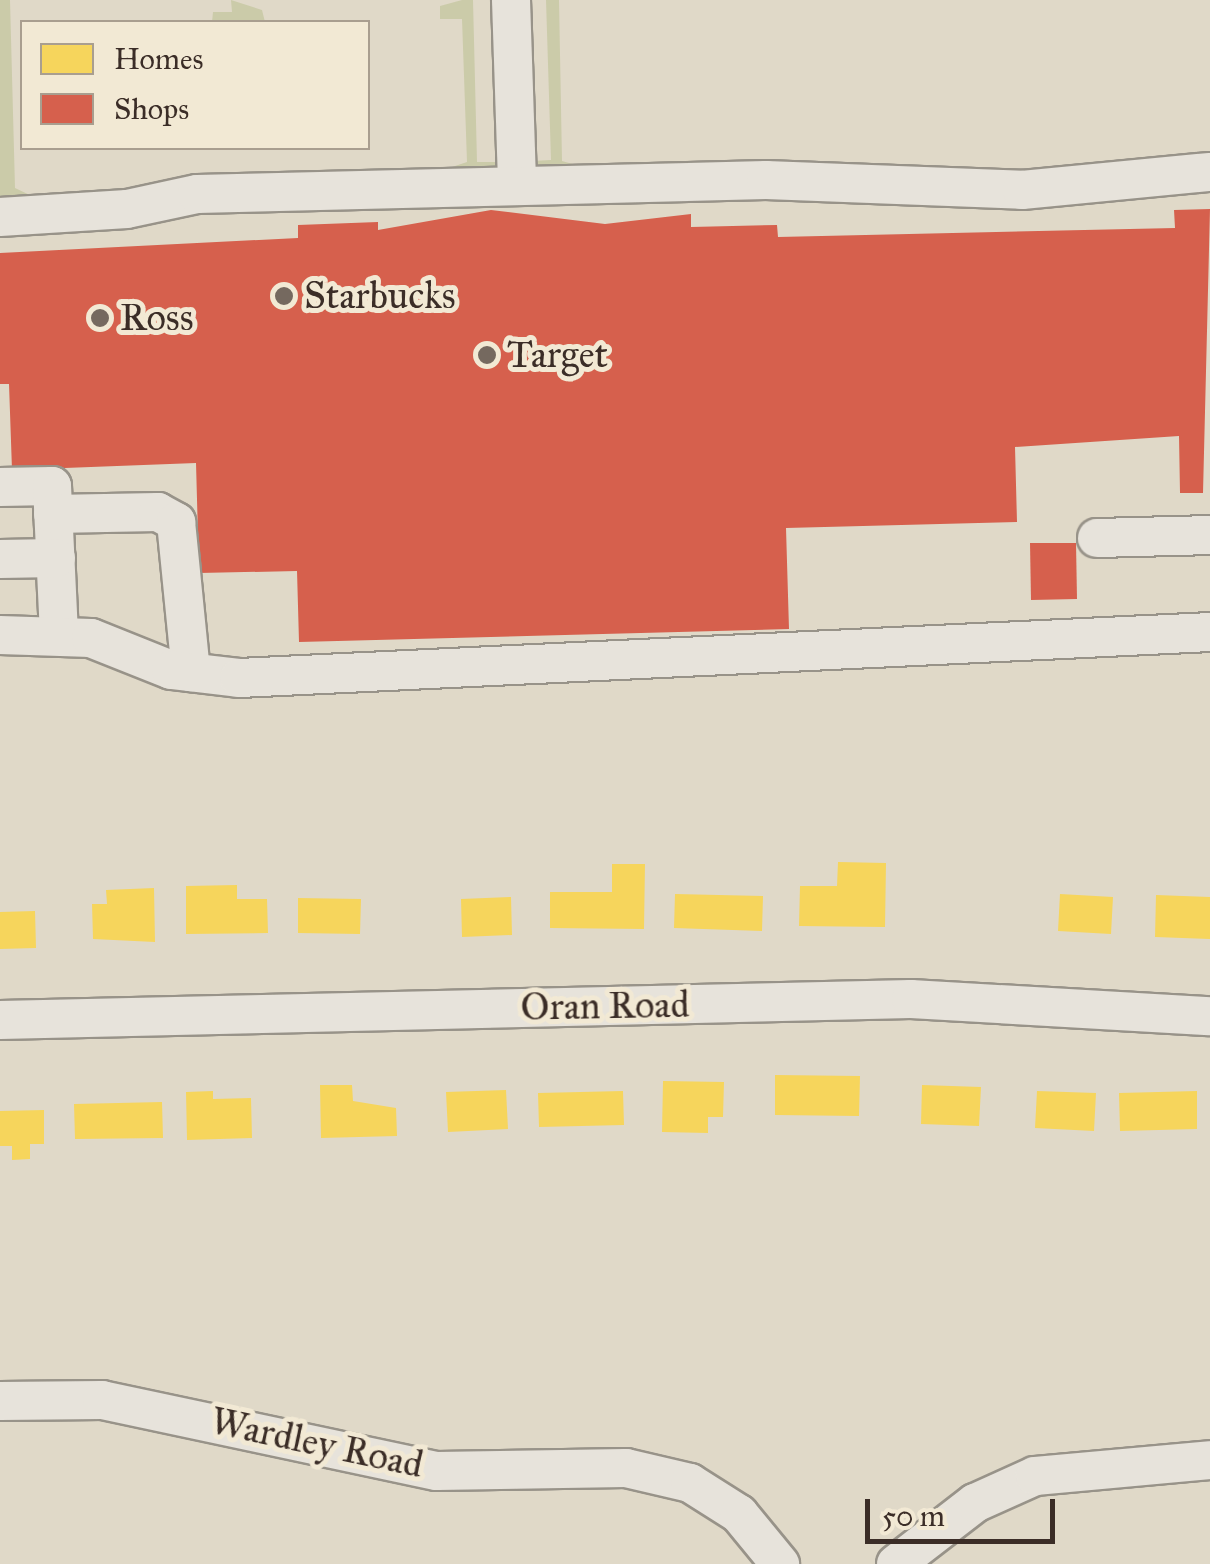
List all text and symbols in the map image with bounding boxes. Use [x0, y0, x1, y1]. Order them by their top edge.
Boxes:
legend [20, 20, 370, 150]
text: Homes [114, 41, 203, 77]
text: Shops [114, 91, 189, 127]
place label: Starbucks [304, 273, 456, 319]
marker: Starbucks [273, 285, 295, 307]
place label: Ross [120, 295, 194, 341]
marker: Ross [89, 307, 111, 329]
place label: Target [507, 332, 608, 378]
marker: Target [476, 344, 498, 366]
street label: Oran Road [520, 982, 690, 1030]
street label: Wardley Road [207, 1398, 427, 1488]
scale bar [870, 1479, 1060, 1541]
text: 50 m [882, 1498, 945, 1534]

